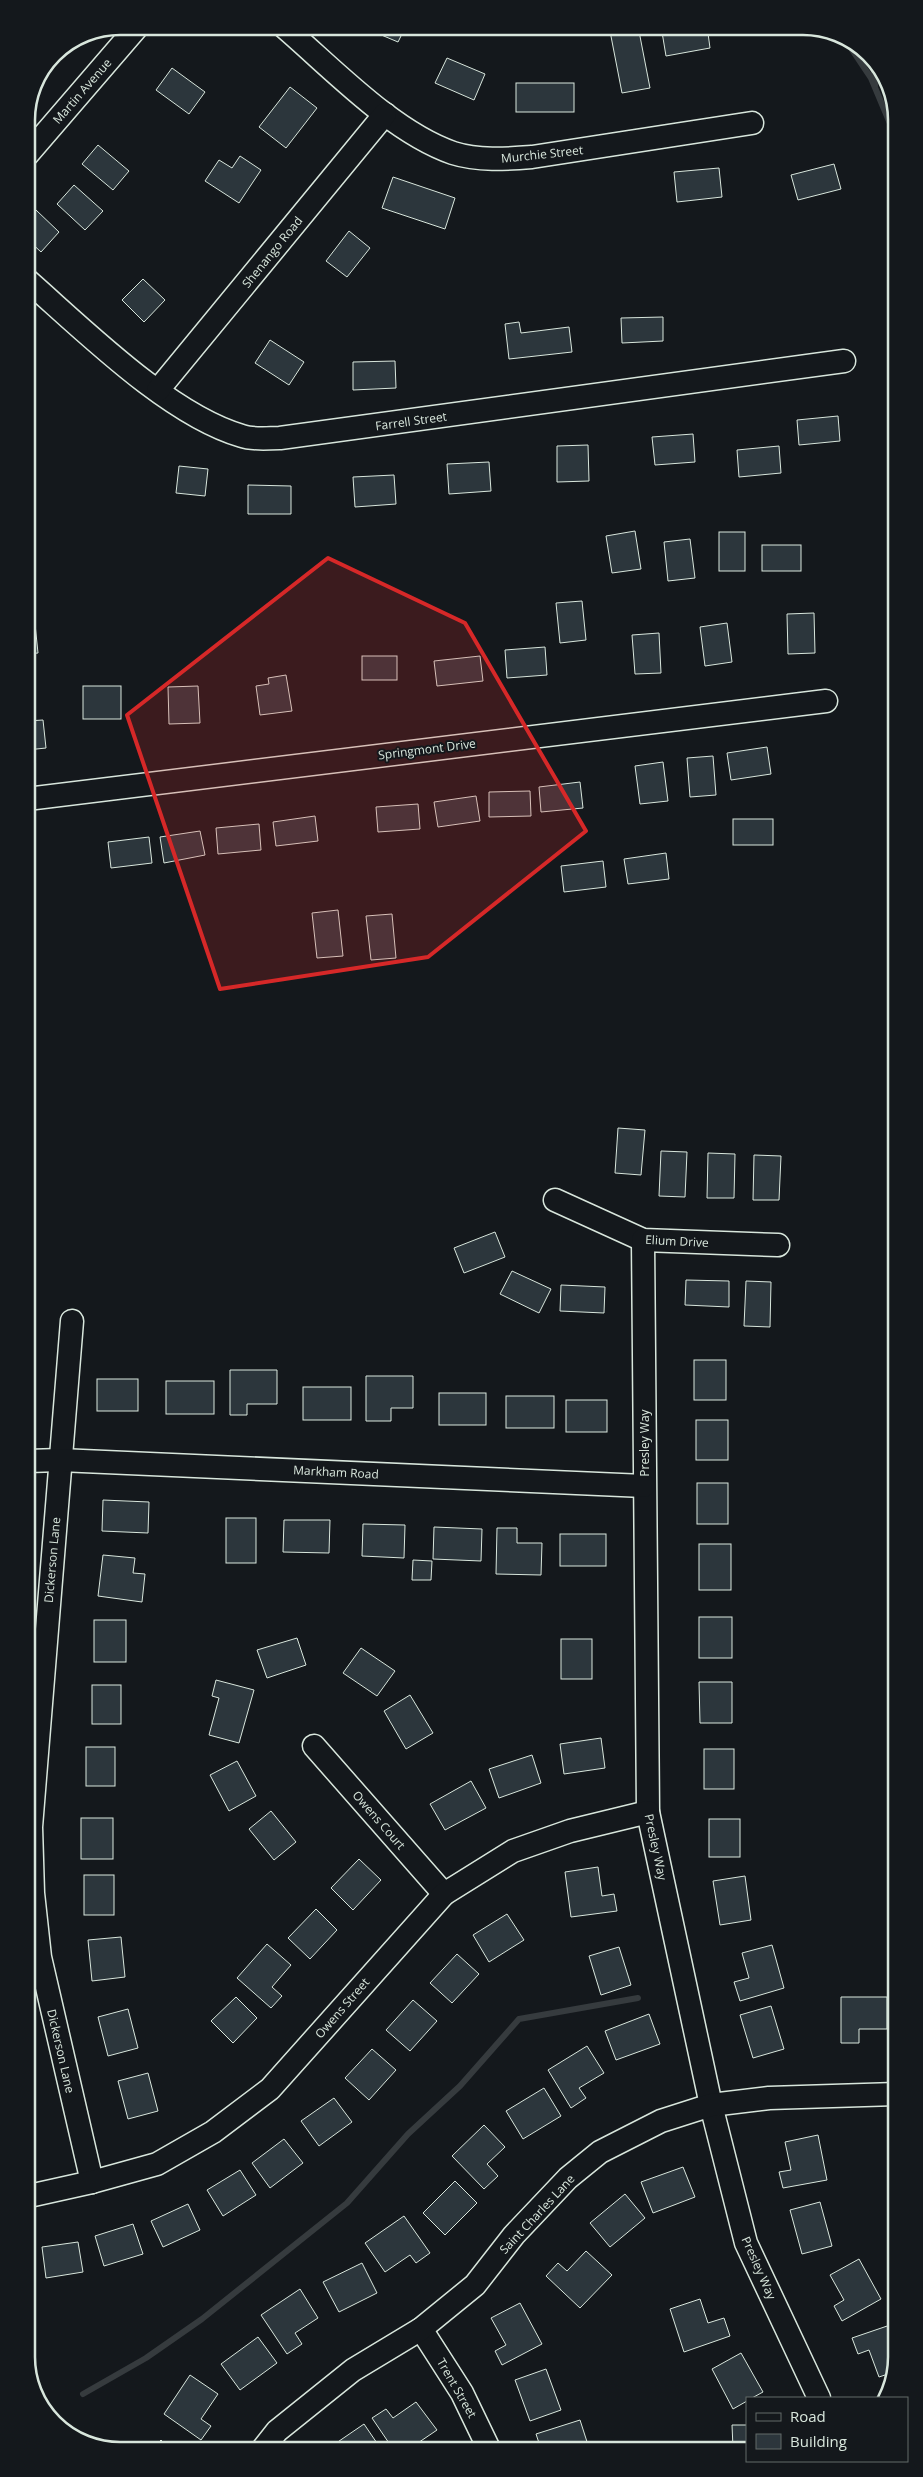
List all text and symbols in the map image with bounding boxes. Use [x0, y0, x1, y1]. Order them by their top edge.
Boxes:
street label: Martin Avenue [49, 54, 115, 127]
street label: Murchie Street [500, 141, 584, 167]
street label: Shenango Road [238, 213, 306, 291]
street label: Farrell Street [374, 408, 448, 434]
street label: Springmont Drive [377, 735, 477, 763]
street label: Elium Drive [645, 1231, 710, 1251]
street label: Presley Way [636, 1408, 653, 1477]
street label: Markham Road [293, 1461, 379, 1483]
street label: Dickerson Lane [40, 1516, 64, 1604]
street label: Owens Court [349, 1787, 409, 1853]
street label: Presley Way [641, 1812, 672, 1883]
street label: Owens Street [311, 1974, 373, 2042]
street label: Dickerson Lane [43, 2007, 79, 2095]
street label: Saint Charles Lane [496, 2170, 579, 2258]
street label: Presley Way [738, 2234, 781, 2303]
street label: Trent Street [433, 2355, 481, 2421]
legend [746, 2397, 908, 2462]
text: Road [790, 2406, 826, 2426]
text: Building [790, 2431, 847, 2451]

